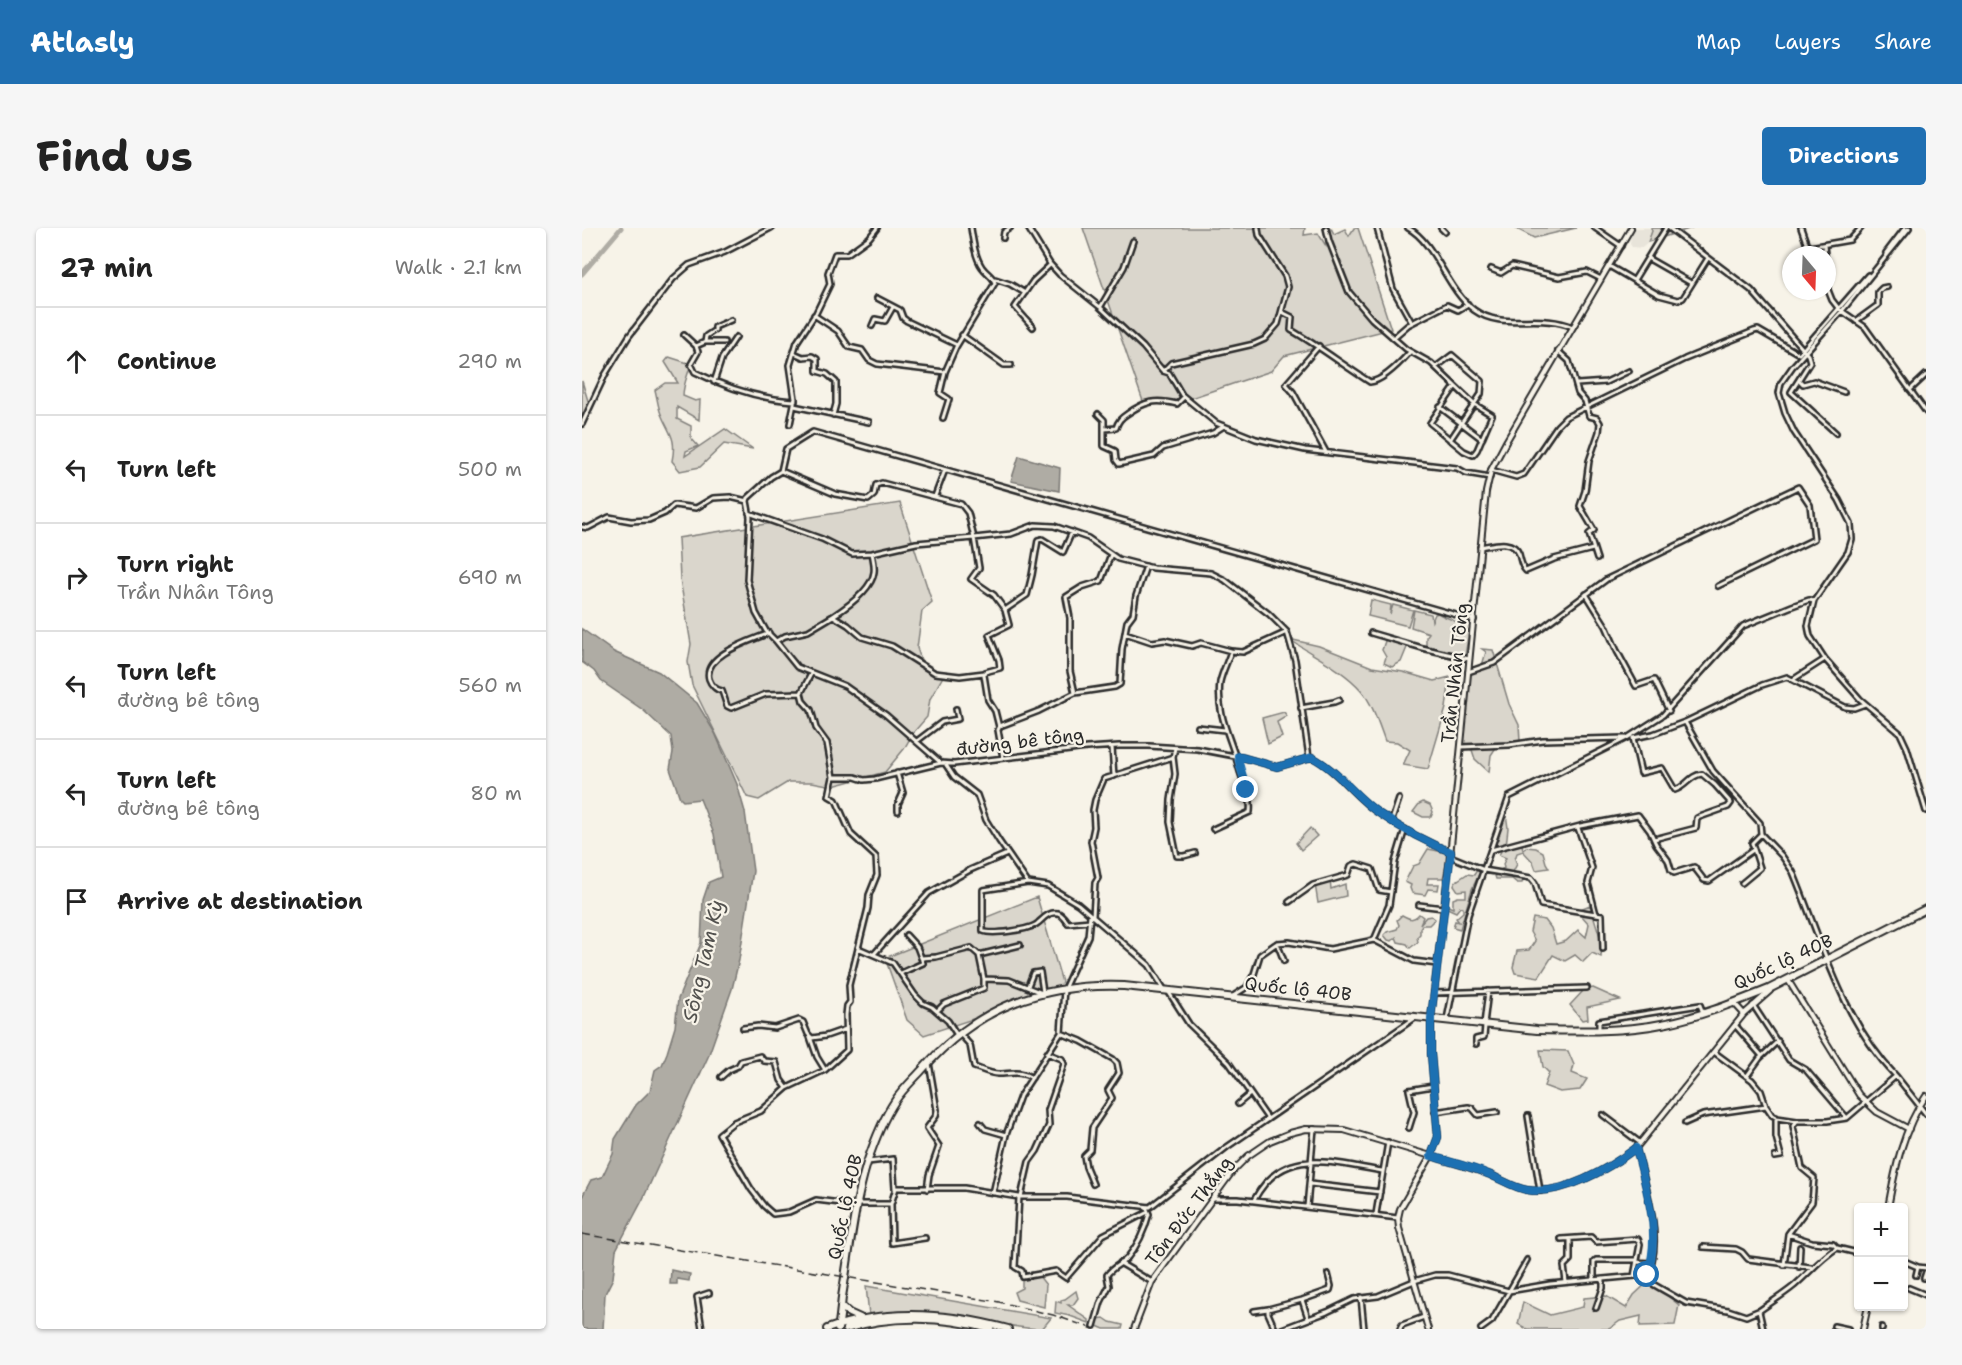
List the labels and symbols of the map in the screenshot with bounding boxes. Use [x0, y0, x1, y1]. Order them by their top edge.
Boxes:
north arrow [1782, 246, 1836, 300]
street label: Trần Nhân Tông [1436, 602, 1474, 744]
street label: đường bê tông [955, 722, 1085, 762]
route end [1232, 776, 1258, 802]
water label: Sông Tam Kỳ [676, 897, 730, 1025]
street label: Quốc lộ 40B [1729, 928, 1837, 996]
street label: Quốc lộ 40B [1243, 971, 1353, 1007]
street label: Tôn Đức Thắng [1140, 1151, 1238, 1271]
street label: Quốc lộ 40B [822, 1152, 868, 1262]
route start [1633, 1261, 1659, 1287]

